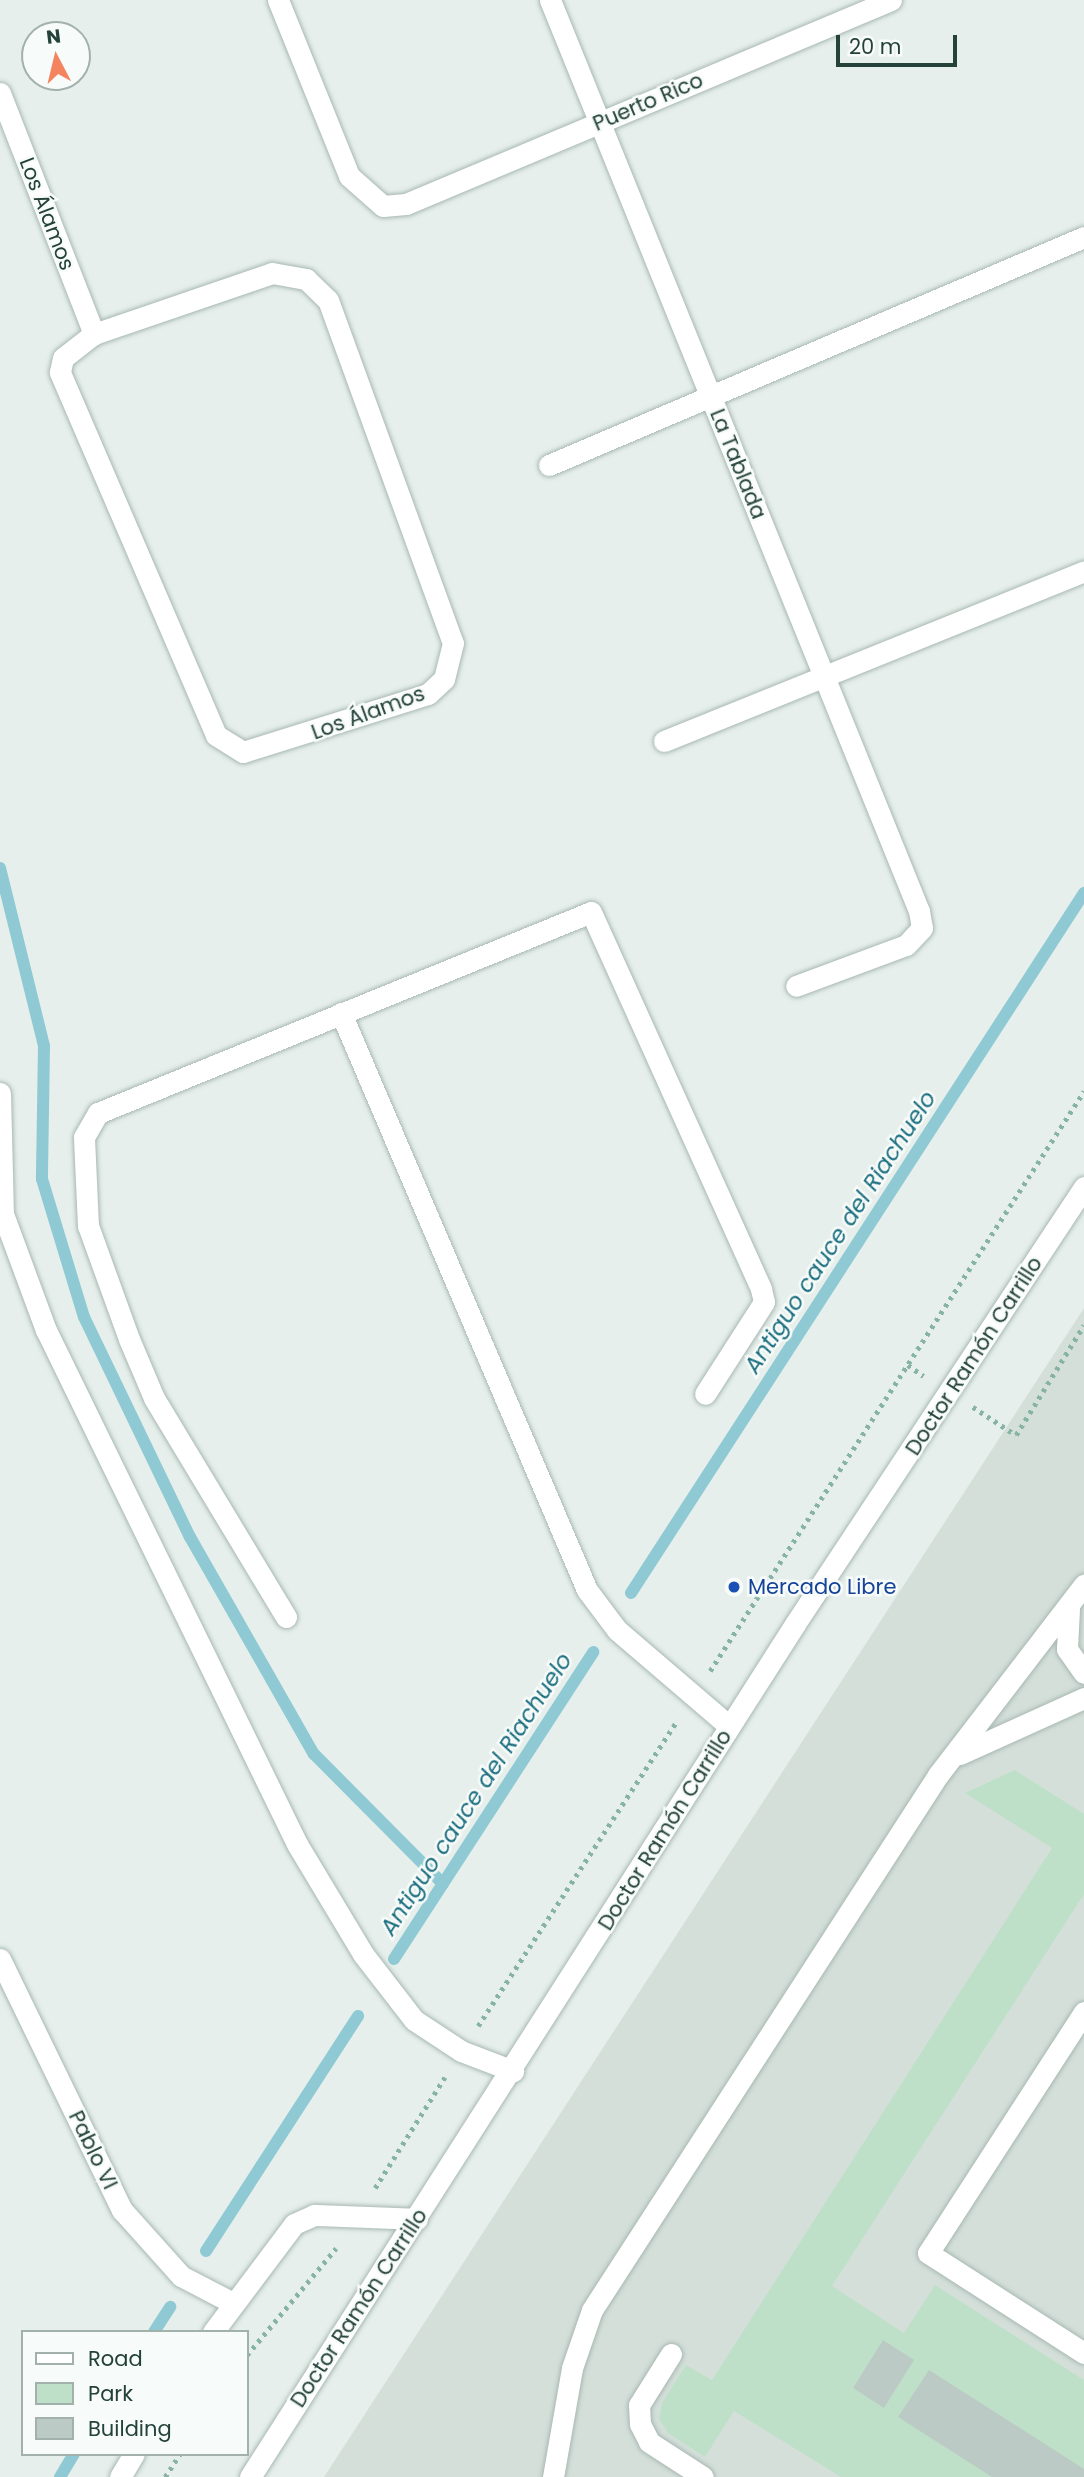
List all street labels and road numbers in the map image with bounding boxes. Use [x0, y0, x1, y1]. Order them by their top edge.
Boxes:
street label: Puerto Rico [589, 67, 707, 137]
street label: Los Álamos [14, 154, 80, 274]
street label: La Tablada [705, 405, 771, 523]
street label: Los Álamos [308, 681, 428, 745]
street label: Doctor Ramón Carrillo [900, 1252, 1048, 1460]
street label: Doctor Ramón Carrillo [593, 1725, 737, 1935]
street label: Pablo VI [63, 2107, 123, 2193]
street label: Doctor Ramón Carrillo [285, 2204, 433, 2412]

